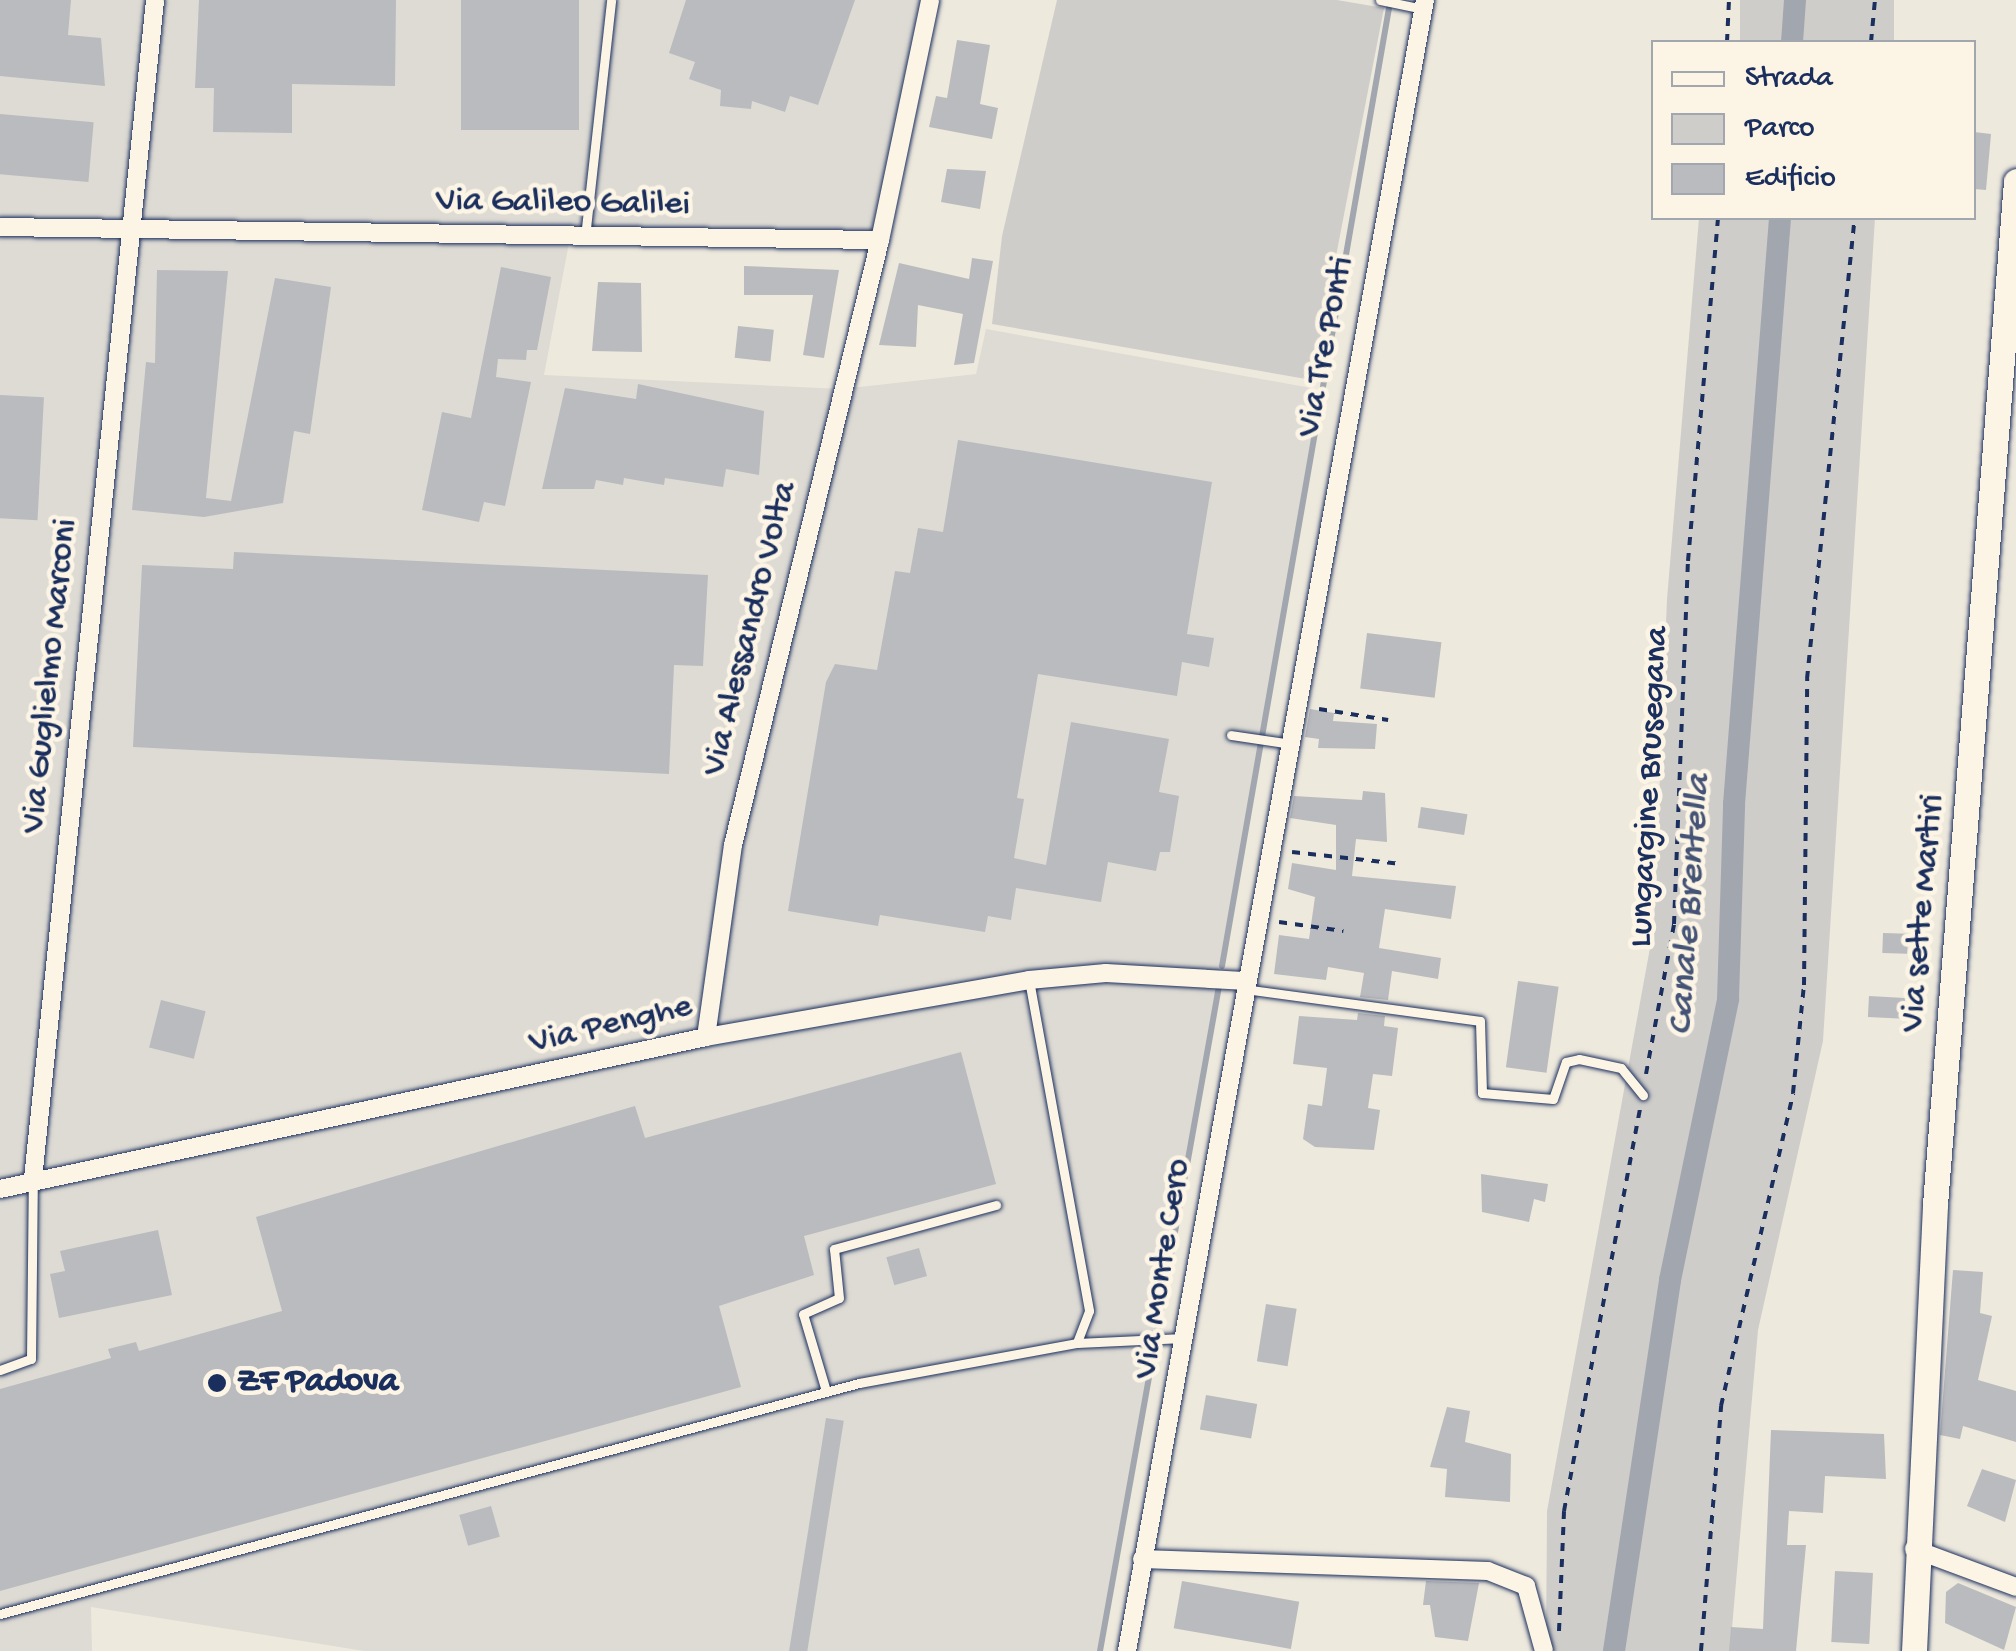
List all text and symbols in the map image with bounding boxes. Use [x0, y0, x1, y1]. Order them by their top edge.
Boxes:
legend [1651, 40, 1976, 220]
text: Strada [1745, 62, 1833, 97]
text: Parco [1745, 112, 1815, 147]
text: Edificio [1745, 162, 1836, 197]
street label: Via Galileo Galilei [436, 181, 690, 227]
street label: Via Tre Ponti [1289, 253, 1365, 441]
street label: Via Alessandro Volta [694, 478, 808, 780]
street label: Via Guglielmo Marconi [14, 517, 88, 835]
street label: Lungargine Brusegana [1622, 626, 1680, 948]
water label: Canale Brentella [1660, 773, 1724, 1037]
street label: Via sette Martiri [1893, 792, 1955, 1034]
street label: Via Penghe [526, 987, 696, 1065]
street label: Via Monte Cero [1126, 1156, 1202, 1382]
place label: ZF Padova [237, 1362, 398, 1404]
marker: ZF Padova [206, 1372, 228, 1394]

